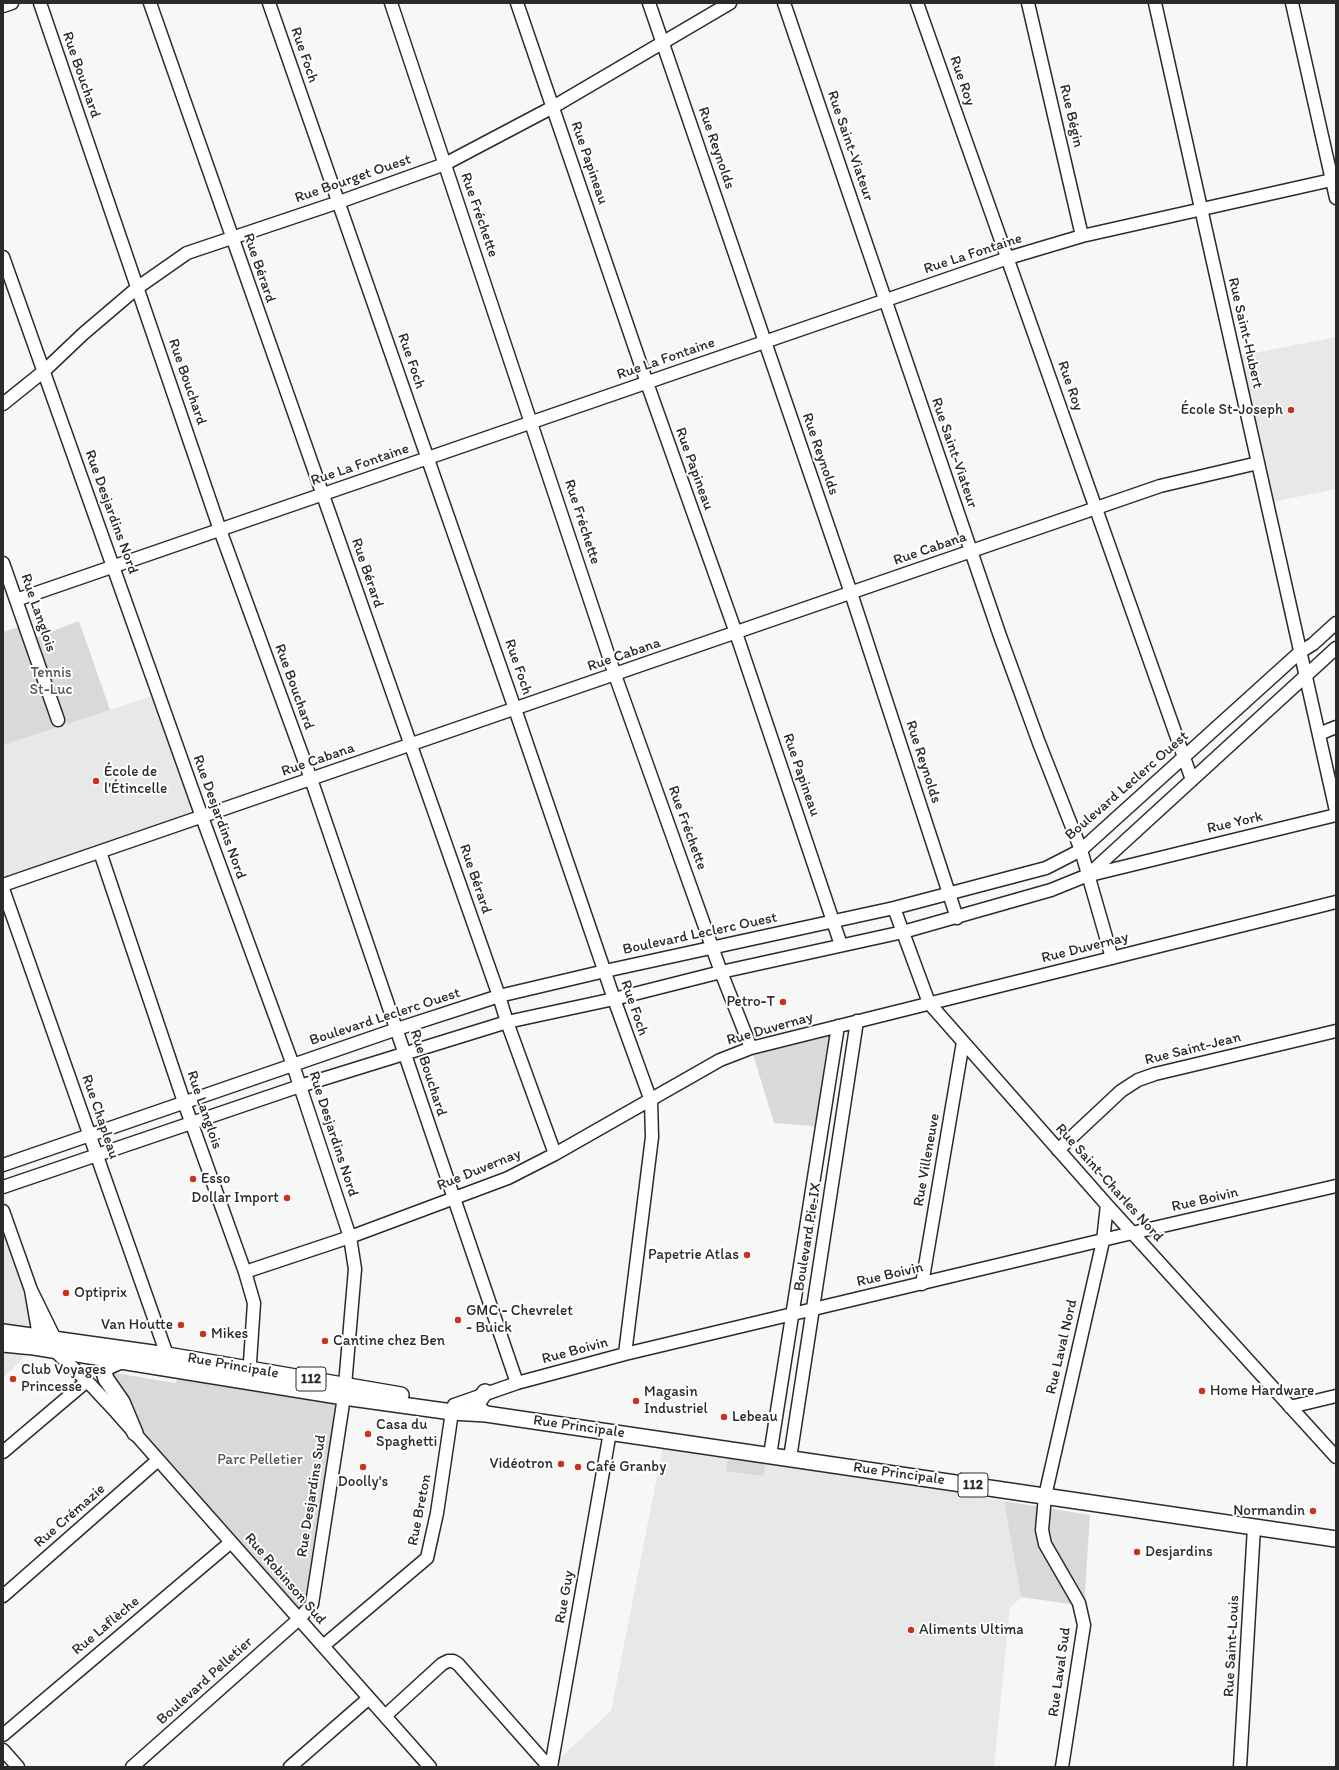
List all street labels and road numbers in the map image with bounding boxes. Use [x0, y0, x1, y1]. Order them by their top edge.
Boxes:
street label: Rue Foch [286, 25, 322, 85]
street label: Rue Bouchard [58, 29, 104, 121]
street label: Rue Roy [945, 54, 979, 108]
street label: Rue Bégin [1055, 83, 1087, 149]
street label: Rue Saint-Viateur [823, 88, 877, 204]
street label: Rue Reynolds [694, 104, 738, 192]
street label: Rue Papineau [566, 119, 612, 207]
street label: Rue Bourget Ouest [292, 151, 414, 207]
street label: Rue Fréchette [456, 170, 502, 260]
street label: Rue La Fontaine [922, 230, 1024, 278]
street label: Rue Bérard [239, 231, 279, 305]
street label: Rue Saint-Hubert [1223, 276, 1267, 390]
street label: Rue Foch [393, 331, 429, 391]
street label: Rue La Fontaine [615, 334, 717, 384]
street label: Rue Bouchard [164, 336, 210, 428]
street label: Rue Roy [1053, 359, 1087, 413]
street label: Rue Saint-Viateur [927, 395, 981, 511]
street label: Rue Reynolds [798, 410, 842, 498]
street label: Rue Papineau [671, 425, 717, 513]
street label: Rue La Fontaine [309, 440, 411, 490]
street label: Rue Desjardins Nord [80, 448, 142, 576]
street label: Rue Fréchette [560, 477, 604, 567]
street label: Rue Cabana [891, 528, 969, 570]
street label: Rue Bérard [347, 536, 387, 610]
street label: Rue Langlois [16, 571, 60, 655]
street label: Rue Cabana [585, 634, 663, 676]
street label: Rue Foch [500, 637, 536, 697]
street label: Rue Bouchard [270, 642, 318, 732]
street label: Rue Reynolds [901, 718, 945, 806]
street label: Boulevard Leclerc Ouest [1062, 728, 1192, 844]
street label: Rue Papineau [778, 731, 824, 819]
street label: Rue Cabana [279, 739, 357, 781]
street label: Rue Desjardins Nord [188, 753, 250, 881]
street label: Rue Fréchette [663, 783, 711, 873]
street label: Rue York [1205, 808, 1265, 838]
street label: Rue Bérard [455, 842, 495, 916]
street label: Boulevard Leclerc Ouest [621, 909, 779, 959]
street label: Rue Duvernay [1040, 928, 1130, 968]
street label: Rue Foch [616, 978, 652, 1038]
street label: Boulevard Leclerc Ouest [307, 984, 463, 1050]
street label: Rue Duvernay [725, 1008, 815, 1050]
street label: Rue Bouchard [406, 1027, 450, 1119]
street label: Rue Saint-Jean [1143, 1028, 1243, 1070]
street label: Rue Langlois [182, 1068, 226, 1152]
street label: Rue Desjardins Nord [304, 1069, 362, 1199]
street label: Rue Chapleau [77, 1072, 123, 1162]
street label: Rue Villeneuve [910, 1112, 944, 1208]
street label: Rue Saint-Charles Nord [1051, 1120, 1167, 1246]
street label: Rue Duvernay [434, 1145, 524, 1195]
street label: Boulevard Pie-IX [791, 1181, 825, 1293]
street label: Rue Boivin [1170, 1184, 1240, 1216]
street label: Rue Boivin [855, 1259, 925, 1291]
street label: Rue Laval Nord [1042, 1298, 1082, 1396]
street label: Rue Boivin [540, 1334, 610, 1368]
street label: Rue Principale [186, 1349, 280, 1383]
road number: 112 [296, 1367, 326, 1391]
street label: Rue Principale [532, 1412, 626, 1442]
street label: Rue Desjardins Sud [293, 1433, 331, 1559]
street label: Rue Principale [852, 1459, 946, 1489]
street label: Rue Breton [404, 1473, 436, 1547]
road number: 112 [958, 1473, 988, 1497]
street label: Rue Crémazie [31, 1480, 109, 1552]
street label: Rue Robinson Sud [240, 1530, 330, 1628]
street label: Rue Guy [551, 1569, 579, 1625]
street label: Rue Laflèche [69, 1593, 143, 1659]
street label: Rue Saint-Louis [1220, 1595, 1244, 1697]
street label: Rue Laval Sud [1045, 1626, 1075, 1718]
street label: Boulevard Pelletier [153, 1633, 257, 1729]

